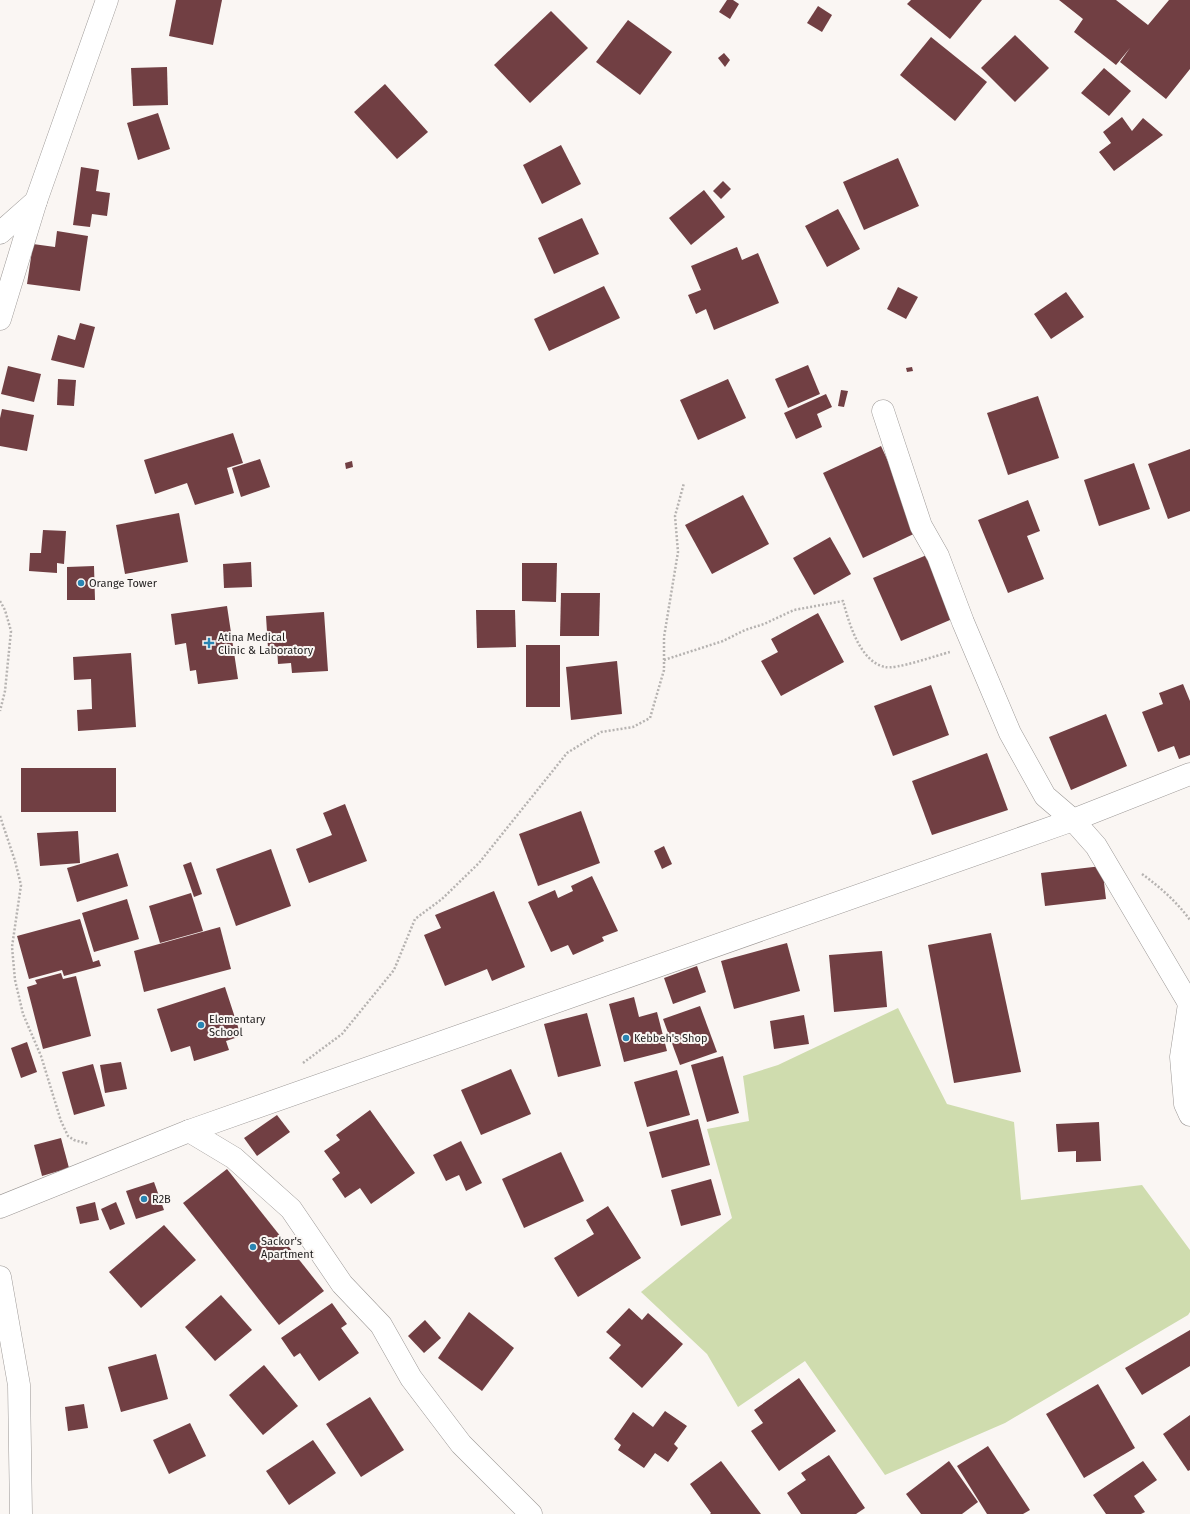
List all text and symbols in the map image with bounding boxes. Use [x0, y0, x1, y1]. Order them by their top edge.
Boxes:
place label: Orange Tower [89, 577, 158, 590]
marker: Orange Tower [76, 578, 86, 588]
place label: Atina Medical Clinic & Laboratory [218, 631, 314, 657]
marker: Atina Medical Clinic & Laboratory [203, 637, 215, 649]
place label: Elementary School [209, 1013, 266, 1039]
marker: Elementary School [196, 1020, 206, 1030]
place label: Kebbeh's Shop [634, 1032, 707, 1045]
marker: Kebbeh's Shop [621, 1033, 631, 1043]
place label: R2B [152, 1193, 171, 1206]
marker: R2B [139, 1194, 149, 1204]
place label: Sackor's Apartment [261, 1235, 314, 1261]
marker: Sackor's Apartment [248, 1242, 258, 1252]

